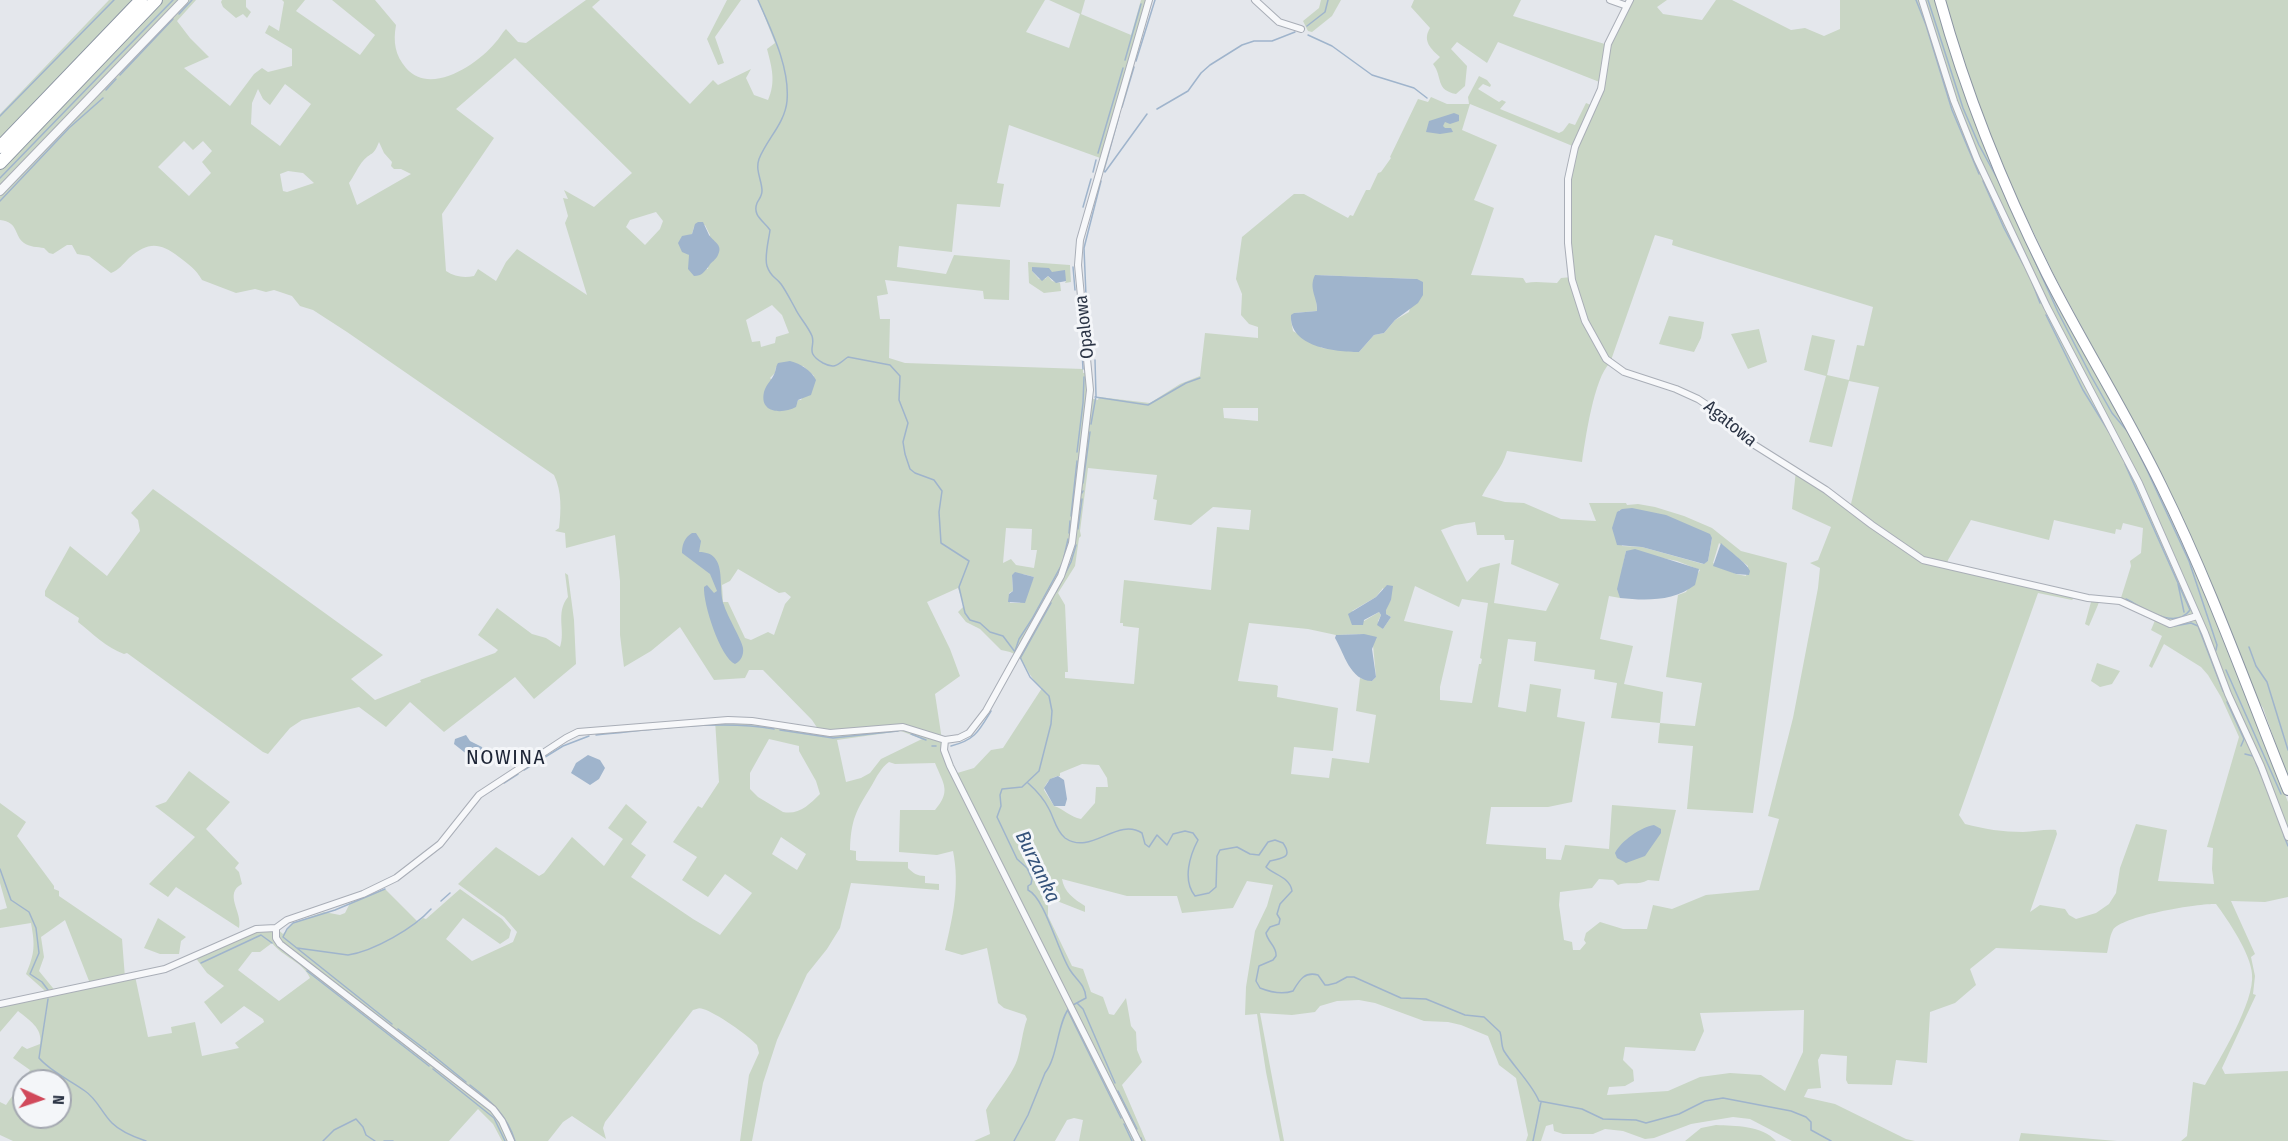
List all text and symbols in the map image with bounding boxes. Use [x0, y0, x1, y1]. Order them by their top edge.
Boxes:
street label: Opalowa [1071, 294, 1099, 360]
street label: Agatowa [1699, 396, 1761, 452]
district label: NOWINA [466, 745, 546, 771]
water label: Burzanka [1009, 827, 1065, 907]
north arrow [12, 1069, 72, 1129]
text: N [49, 1095, 68, 1105]

